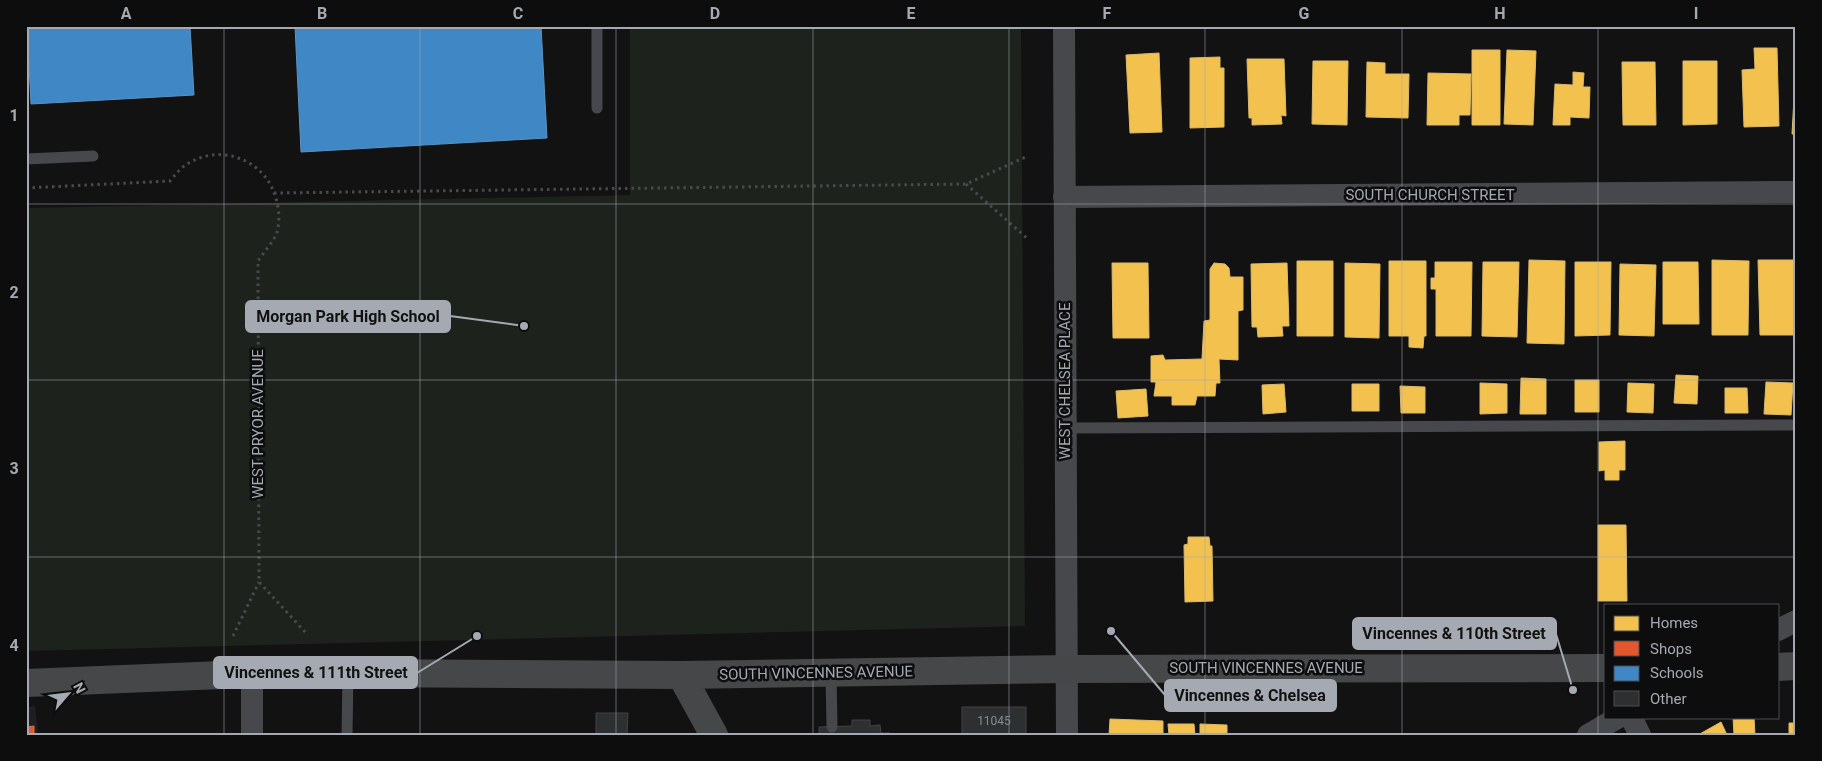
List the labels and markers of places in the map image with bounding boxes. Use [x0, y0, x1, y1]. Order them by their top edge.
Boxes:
callout: Morgan Park High School [246, 301, 450, 332]
callout: Vincennes & 110th Street [1353, 618, 1556, 649]
callout: Vincennes & 111th Street [214, 657, 417, 688]
callout: Vincennes & Chelsea [1165, 680, 1336, 711]

